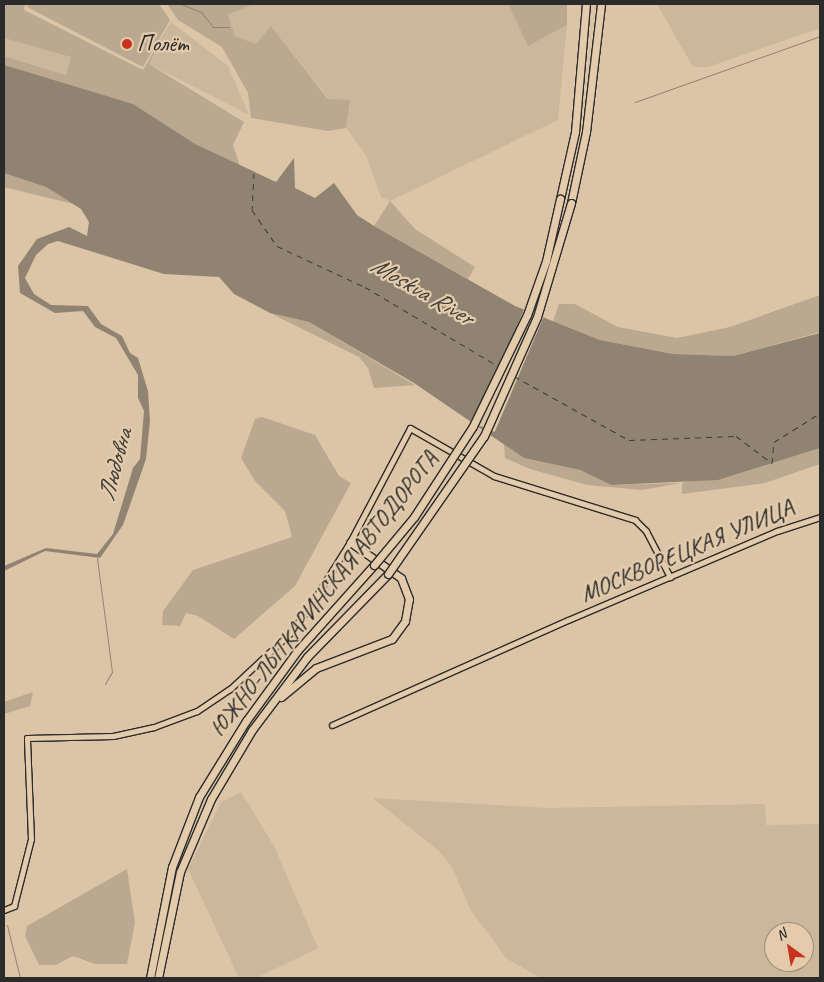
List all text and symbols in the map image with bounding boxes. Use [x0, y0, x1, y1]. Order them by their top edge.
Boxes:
place label: Полёт [137, 30, 188, 58]
marker: Полёт [121, 38, 133, 50]
water label: Moskva River [366, 250, 478, 332]
water label: Людовна [91, 426, 139, 504]
street label: ЮЖНО-ЛЫТКАРИНСКАЯ АВТОДОРОГА [204, 446, 444, 742]
street label: МОСКВОРЕЦКАЯ УЛИЦА [576, 493, 798, 609]
north arrow [764, 922, 814, 972]
text: N [773, 925, 789, 944]

